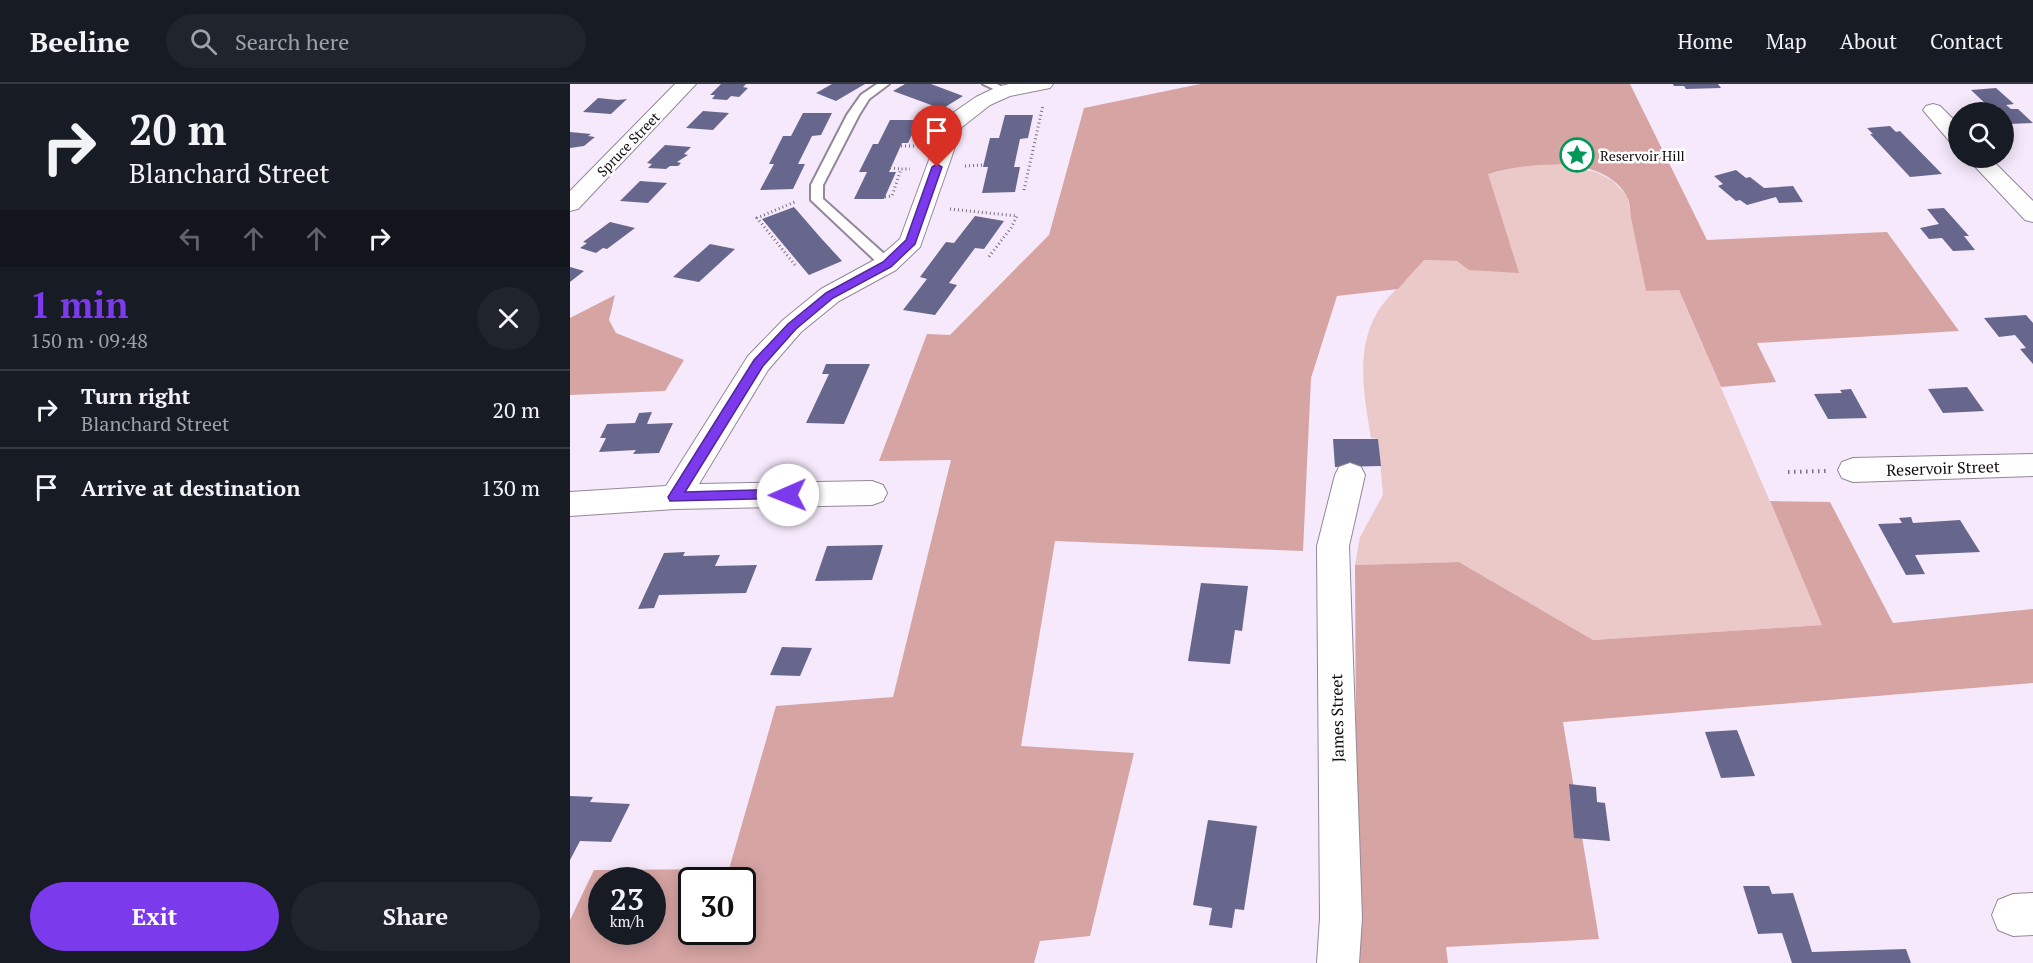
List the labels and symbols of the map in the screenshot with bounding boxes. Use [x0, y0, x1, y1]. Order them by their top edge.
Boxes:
pin [911, 105, 962, 167]
street label: Spruce Street [592, 107, 664, 180]
place icon: Reservoir Hill [1559, 137, 1595, 173]
place label: Reservoir Hill [1600, 146, 1685, 165]
street label: Reservoir Street [1886, 455, 2000, 481]
position arrow [756, 463, 820, 527]
street label: James Street [1325, 673, 1349, 763]
speed limit sign: 30 [678, 867, 756, 945]

